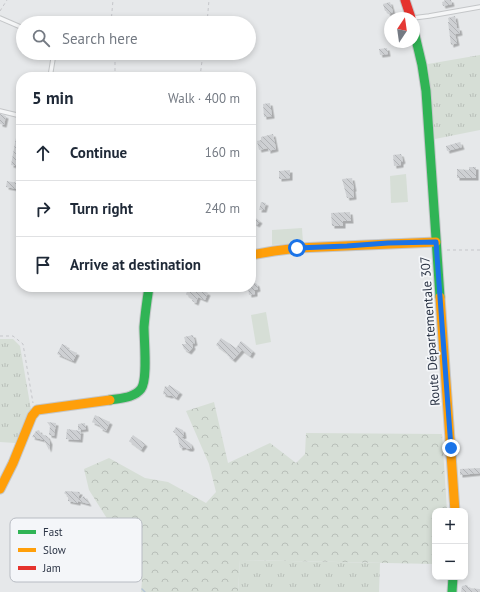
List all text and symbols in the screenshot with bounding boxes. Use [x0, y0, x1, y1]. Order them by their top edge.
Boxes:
north arrow [384, 12, 420, 48]
search box [16, 16, 256, 60]
icon: search [30, 27, 52, 49]
text: Search here [62, 29, 138, 48]
text: 5 min [32, 87, 73, 109]
text: Walk · 400 m [168, 90, 240, 107]
icon: ahead [32, 142, 54, 164]
text: Continue [70, 143, 127, 162]
text: 160 m [205, 144, 240, 161]
icon: right [32, 198, 54, 220]
text: Turn right [70, 199, 133, 218]
text: 240 m [205, 200, 240, 217]
route start [288, 239, 306, 257]
icon: arrive [32, 254, 54, 276]
text: Arrive at destination [70, 255, 201, 274]
street label: Route Départementale 307 [416, 256, 444, 406]
route end [442, 439, 460, 457]
map controls [432, 508, 468, 580]
button: + [432, 508, 468, 544]
legend [10, 518, 142, 582]
text: Fast [43, 525, 63, 539]
text: Slow [43, 543, 66, 557]
button: − [432, 544, 468, 580]
text: Jam [42, 561, 61, 575]

